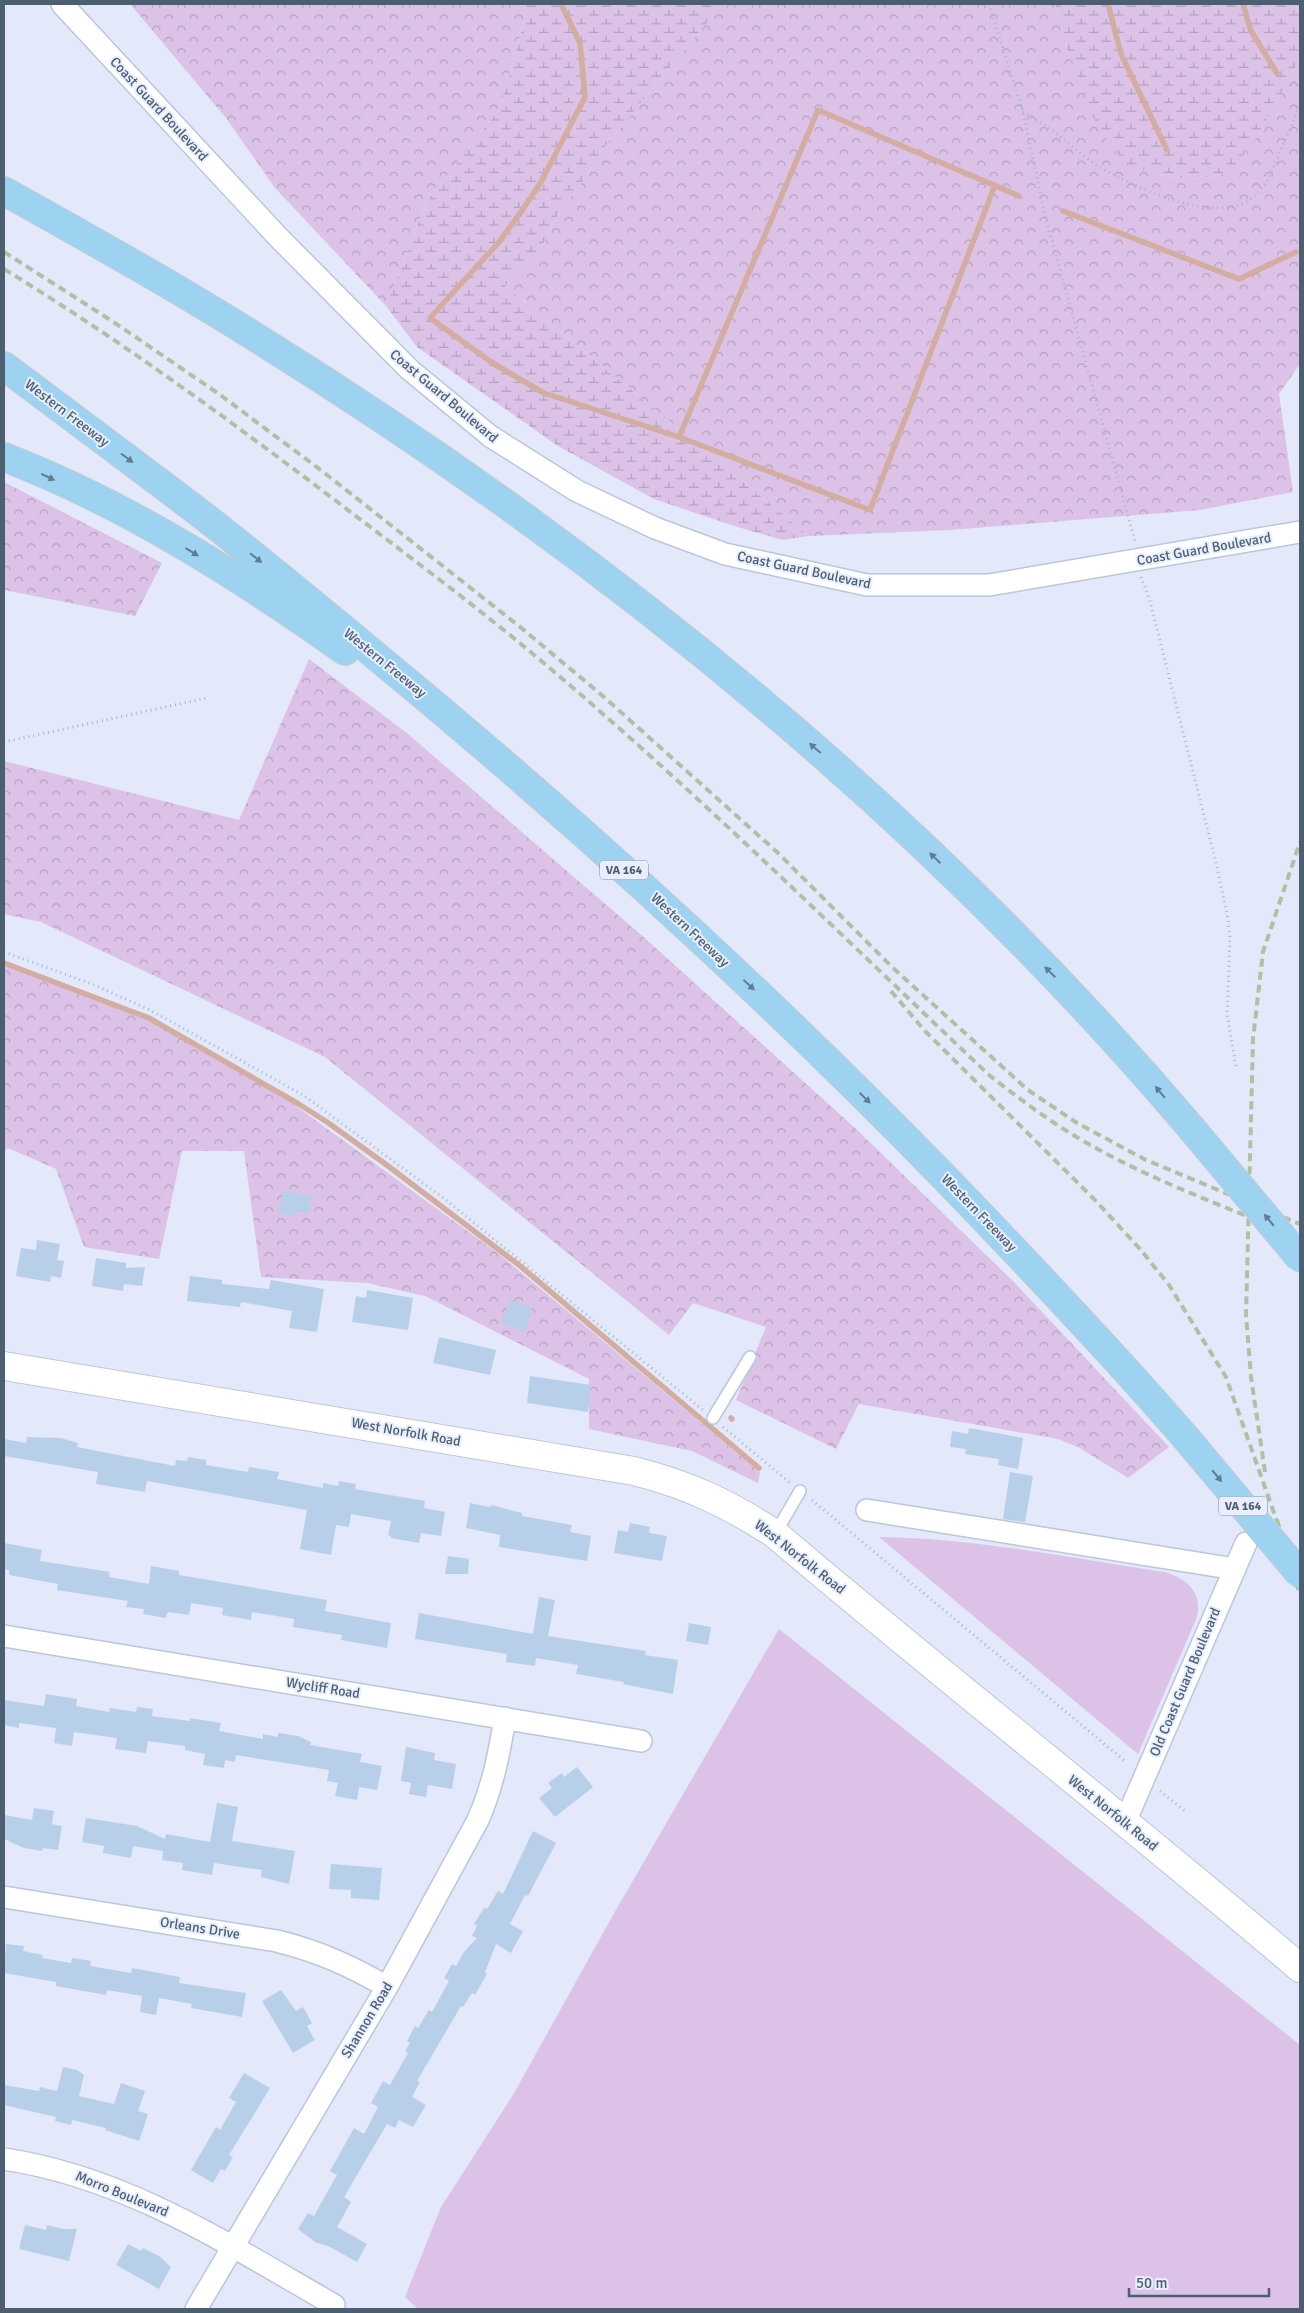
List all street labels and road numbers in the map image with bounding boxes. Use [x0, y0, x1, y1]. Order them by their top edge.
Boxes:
street label: Coast Guard Boulevard [106, 53, 212, 165]
street label: Coast Guard Boulevard [386, 346, 502, 446]
street label: Western Freeway [21, 376, 113, 451]
street label: Coast Guard Boulevard [1135, 529, 1273, 569]
street label: Coast Guard Boulevard [736, 548, 872, 592]
street label: Western Freeway [340, 625, 430, 702]
road number: VA 164 [600, 860, 648, 880]
street label: Western Freeway [647, 889, 733, 971]
street label: Western Freeway [938, 1171, 1021, 1256]
street label: West Norfolk Road [350, 1414, 462, 1450]
road number: VA 164 [1219, 1496, 1267, 1515]
street label: West Norfolk Road [751, 1516, 849, 1598]
street label: Old Coast Guard Boulevard [1146, 1605, 1224, 1759]
street label: Wycliff Road [285, 1674, 361, 1702]
street label: West Norfolk Road [1065, 1772, 1161, 1854]
street label: Orleans Drive [159, 1913, 241, 1943]
street label: Shannon Road [338, 1979, 396, 2061]
street label: Morro Boulevard [73, 2168, 171, 2220]

